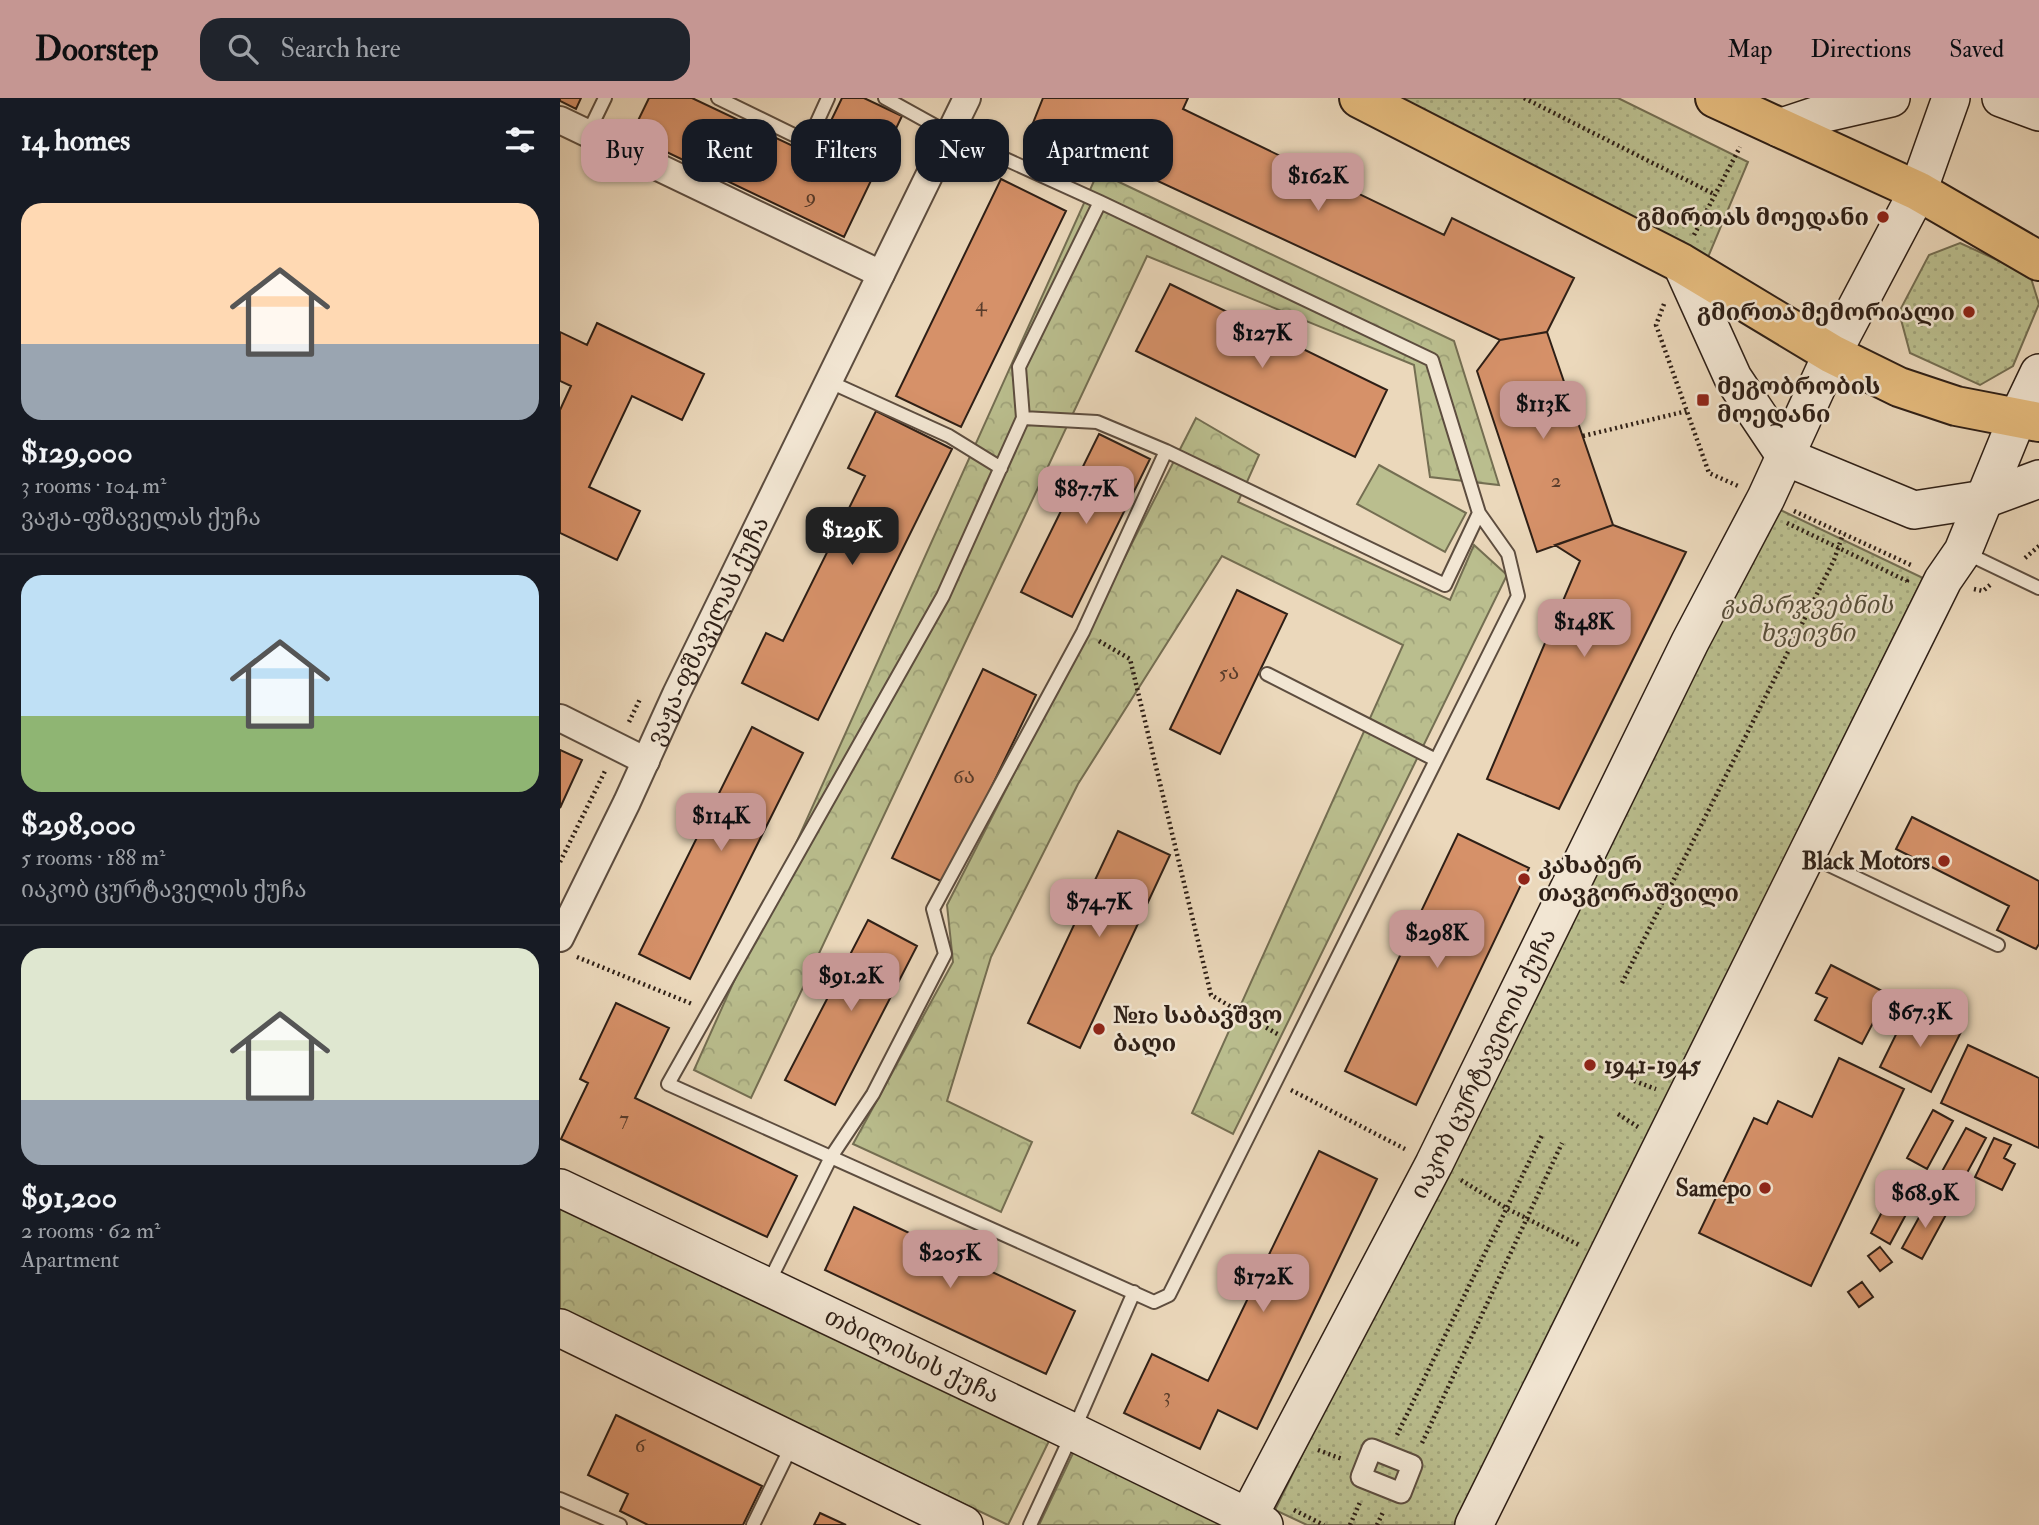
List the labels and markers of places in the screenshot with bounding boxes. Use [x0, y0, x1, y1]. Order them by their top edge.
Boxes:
pin: $162K [1269, 153, 1367, 213]
place label: გმირთას მოედანი [1637, 202, 1869, 233]
marker: გმირთას მოედანი [1875, 209, 1891, 225]
place label: გმირთა მემორიალი [1697, 297, 1955, 328]
marker: გმირთა მემორიალი [1961, 304, 1977, 320]
pin: $127K [1213, 310, 1311, 370]
place label: მეგობრობის მოედანი [1717, 371, 1880, 430]
pin: $113K [1494, 382, 1592, 441]
marker: მეგობრობის მოედანი [1695, 392, 1711, 408]
pin: $87.7K [1029, 466, 1143, 526]
pin: $129K [803, 508, 901, 567]
pin: $148K [1535, 600, 1633, 659]
pin: $114K [672, 794, 770, 853]
place label: Black Motors [1801, 846, 1930, 877]
place label: კახაბერ თავგორაშვილი [1538, 850, 1739, 909]
marker: Black Motors [1936, 853, 1952, 869]
marker: კახაბერ თავგორაშვილი [1516, 871, 1532, 887]
pin: $74.7K [1042, 880, 1156, 939]
pin: $298K [1388, 910, 1486, 970]
pin: $91.2K [794, 954, 908, 1013]
pin: $67.3K [1863, 990, 1977, 1049]
place label: №10 საბავშვო ბაღი [1113, 1000, 1283, 1059]
marker: №10 საბავშვო ბაღი [1091, 1021, 1107, 1037]
place label: 1941-1945 [1604, 1050, 1701, 1081]
marker: 1941-1945 [1582, 1057, 1598, 1073]
pin: $68.9K [1868, 1170, 1982, 1230]
place label: Samepo [1676, 1173, 1751, 1204]
marker: Samepo [1757, 1180, 1773, 1196]
pin: $205K [901, 1230, 999, 1290]
pin: $172K [1214, 1254, 1312, 1314]

